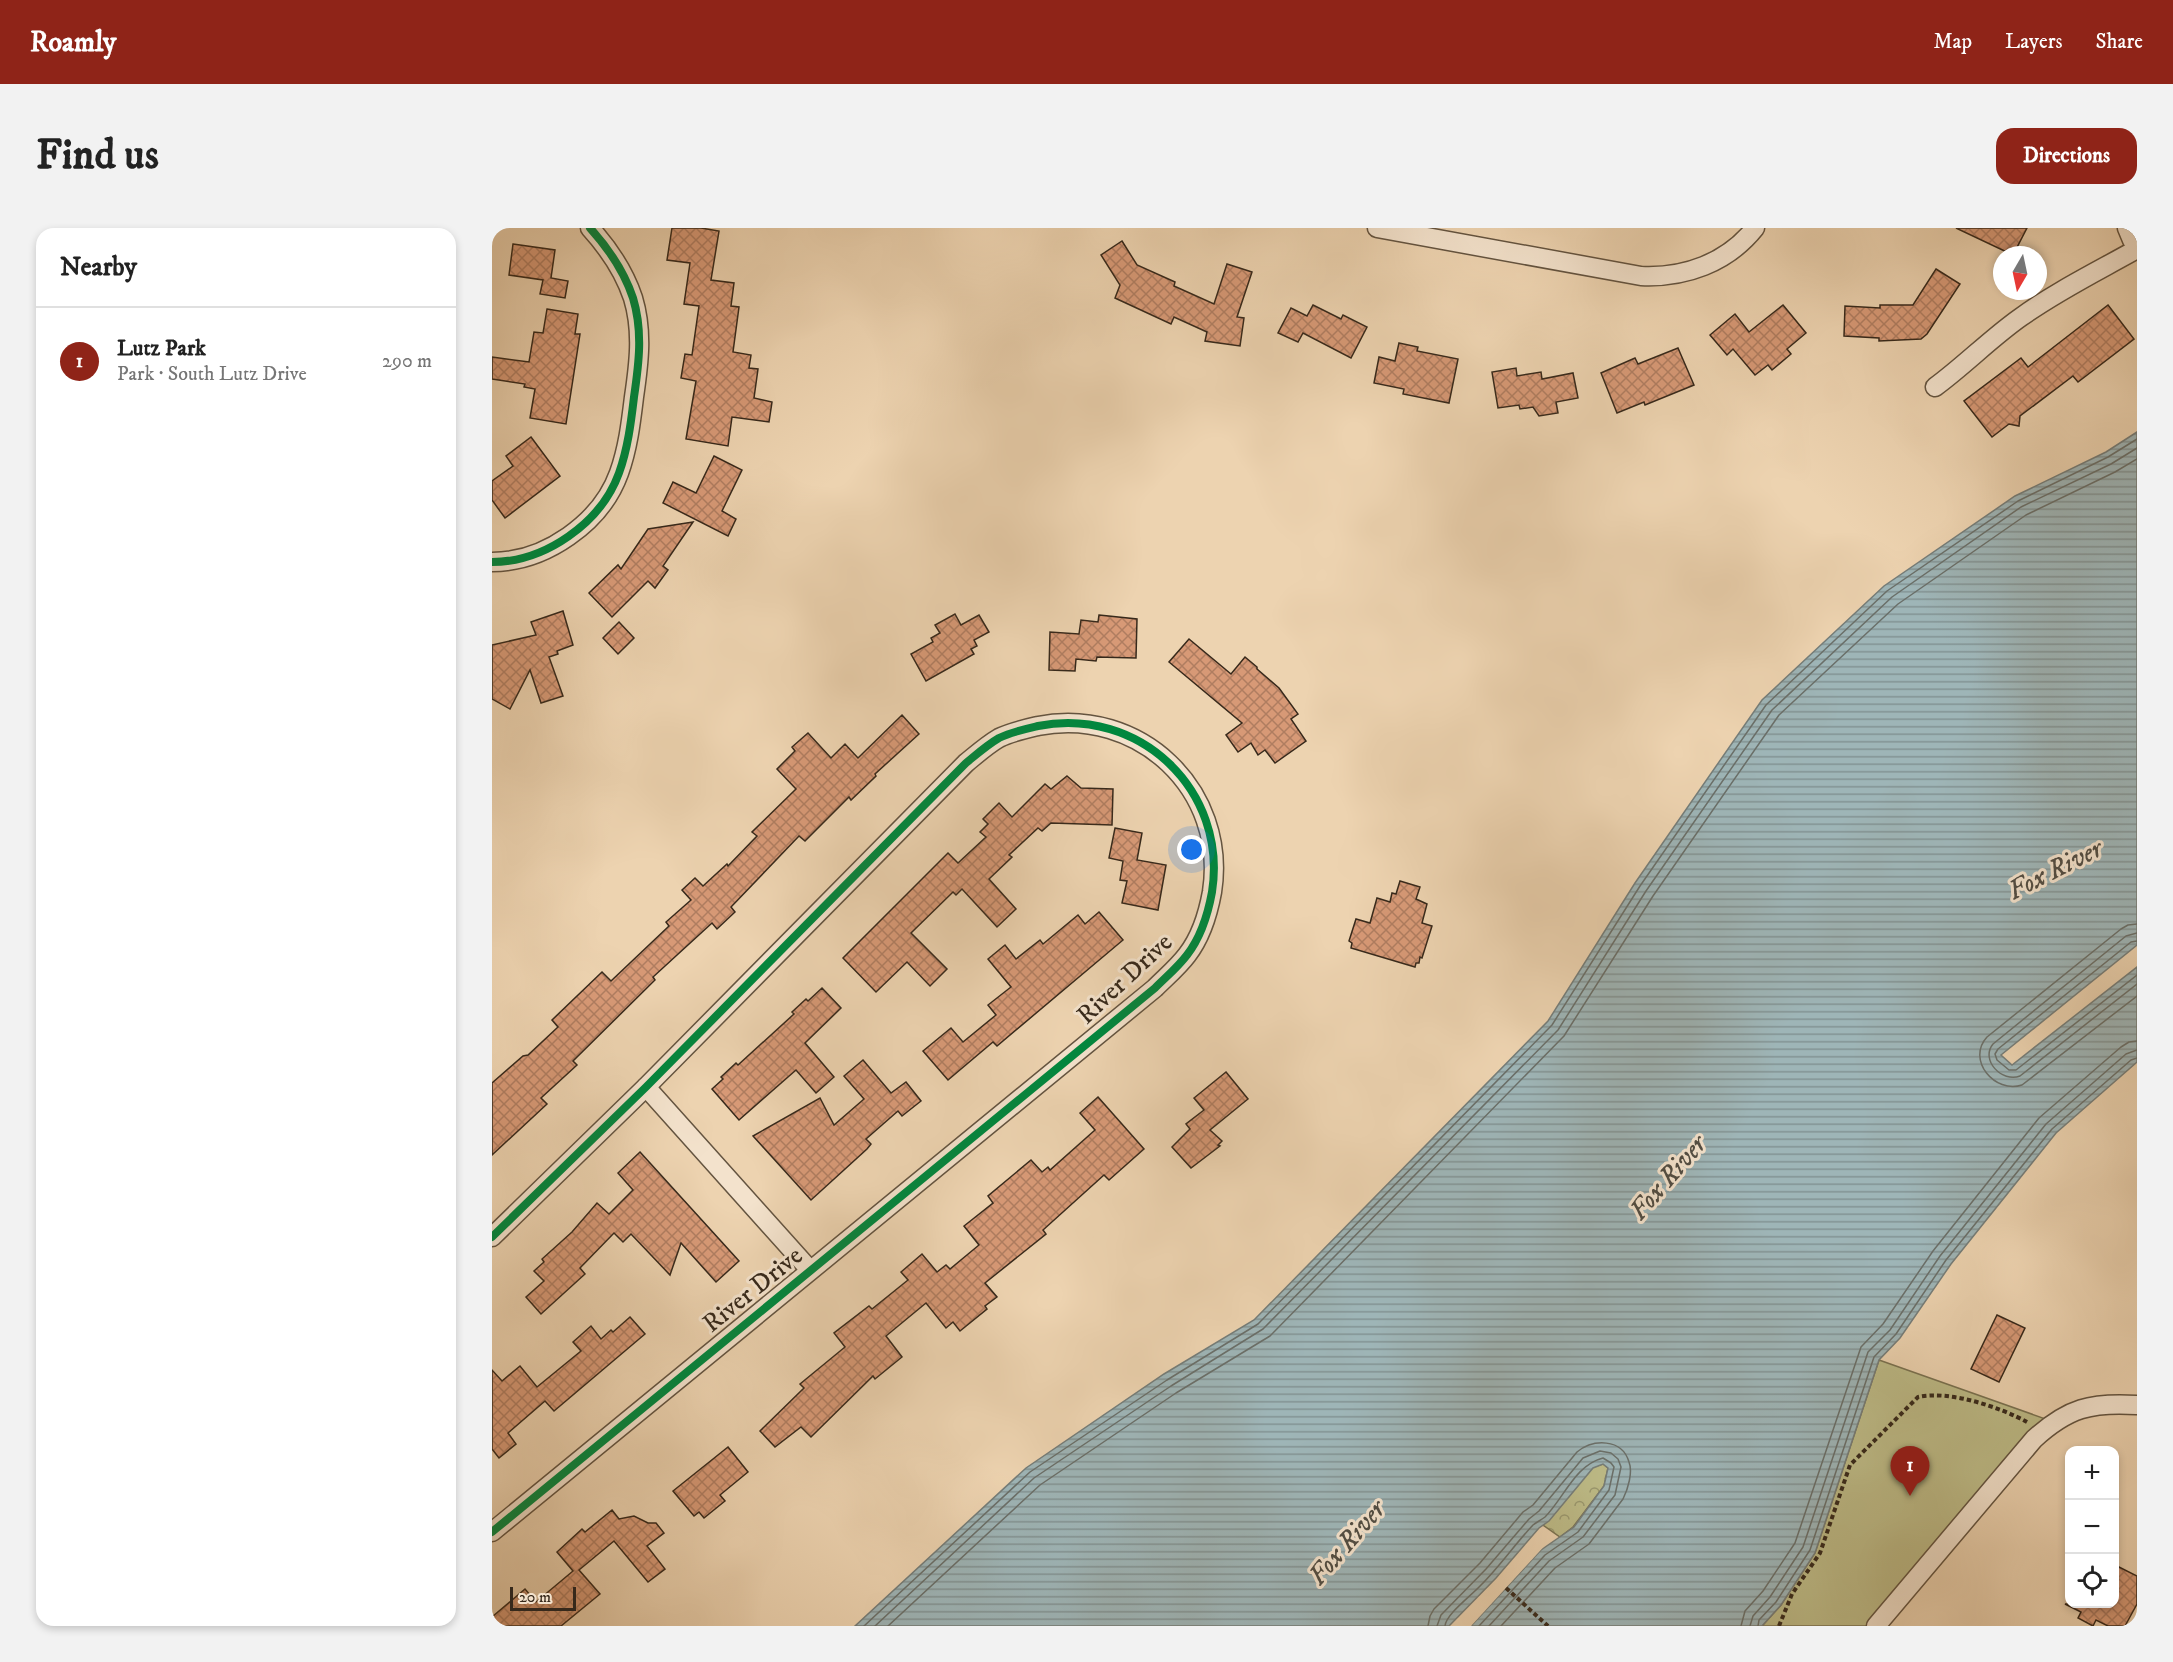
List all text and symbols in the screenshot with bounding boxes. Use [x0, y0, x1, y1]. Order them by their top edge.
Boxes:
text: Roamly [30, 25, 116, 60]
text: Map [1933, 29, 1972, 55]
text: Layers [2005, 29, 2063, 55]
text: Share [2096, 29, 2143, 55]
button: Directions [1996, 128, 2137, 184]
text: Find us [36, 130, 159, 182]
north arrow [1993, 246, 2047, 300]
text: Nearby [60, 251, 137, 284]
text: Lutz Park [117, 335, 206, 362]
text: 1 [76, 349, 83, 374]
text: 290 m [382, 349, 432, 374]
text: Park · South Lutz Drive [117, 362, 307, 387]
water label: Fox River [2002, 831, 2110, 908]
your location [1177, 835, 1206, 864]
street label: River Drive [1070, 926, 1180, 1032]
water label: Fox River [1622, 1127, 1716, 1228]
street label: River Drive [696, 1240, 810, 1340]
pin: 1 [1890, 1446, 1930, 1496]
map controls [2065, 1446, 2119, 1608]
button: + [2065, 1446, 2119, 1500]
water label: Fox River [1301, 1492, 1395, 1593]
button: − [2065, 1500, 2119, 1554]
button: locate [2065, 1554, 2119, 1608]
scale bar [510, 1584, 576, 1612]
text: 20 m [519, 1587, 551, 1607]

